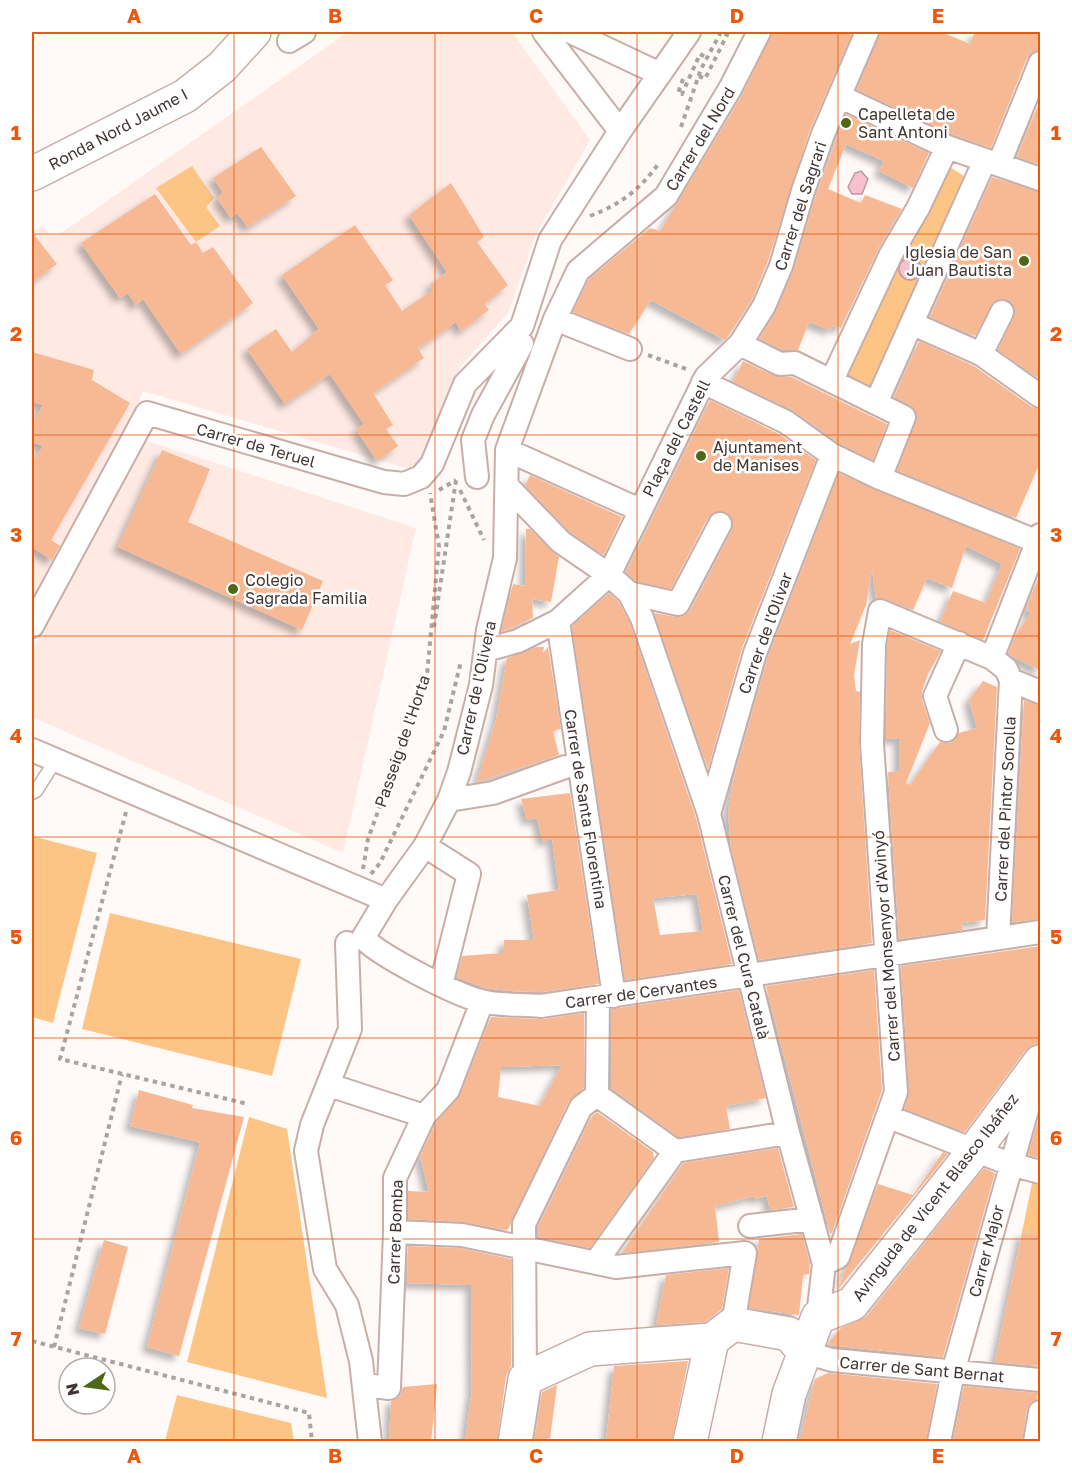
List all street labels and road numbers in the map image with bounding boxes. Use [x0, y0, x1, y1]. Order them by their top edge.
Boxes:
street label: Carrer del Nord [661, 83, 739, 195]
street label: Ronda Nord Jaume I [45, 84, 191, 174]
street label: Carrer del Sagrari [770, 139, 830, 273]
street label: Plaça del Castell [638, 376, 714, 500]
street label: Carrer de Teruel [194, 418, 318, 472]
street label: Carrer de l'Olivar [734, 569, 796, 697]
street label: Carrer de l'Olivera [452, 619, 500, 757]
street label: Passeig de l'Horta [370, 672, 434, 810]
street label: Carrer de Santa Florentina [560, 708, 612, 910]
street label: Carrer del Pintor Sorolla [990, 716, 1020, 902]
street label: Carrer del Monsenyor d'Avinyó [868, 830, 904, 1062]
street label: Carrer del Cura Català [714, 873, 774, 1041]
street label: Carrer de Cervantes [564, 971, 718, 1013]
street label: Avinguda de Vicent Blasco Ibáñez [848, 1089, 1022, 1305]
street label: Carrer Bomba [383, 1179, 407, 1285]
street label: Carrer Major [964, 1203, 1008, 1299]
street label: Carrer de Sant Bernat [839, 1352, 1005, 1386]

